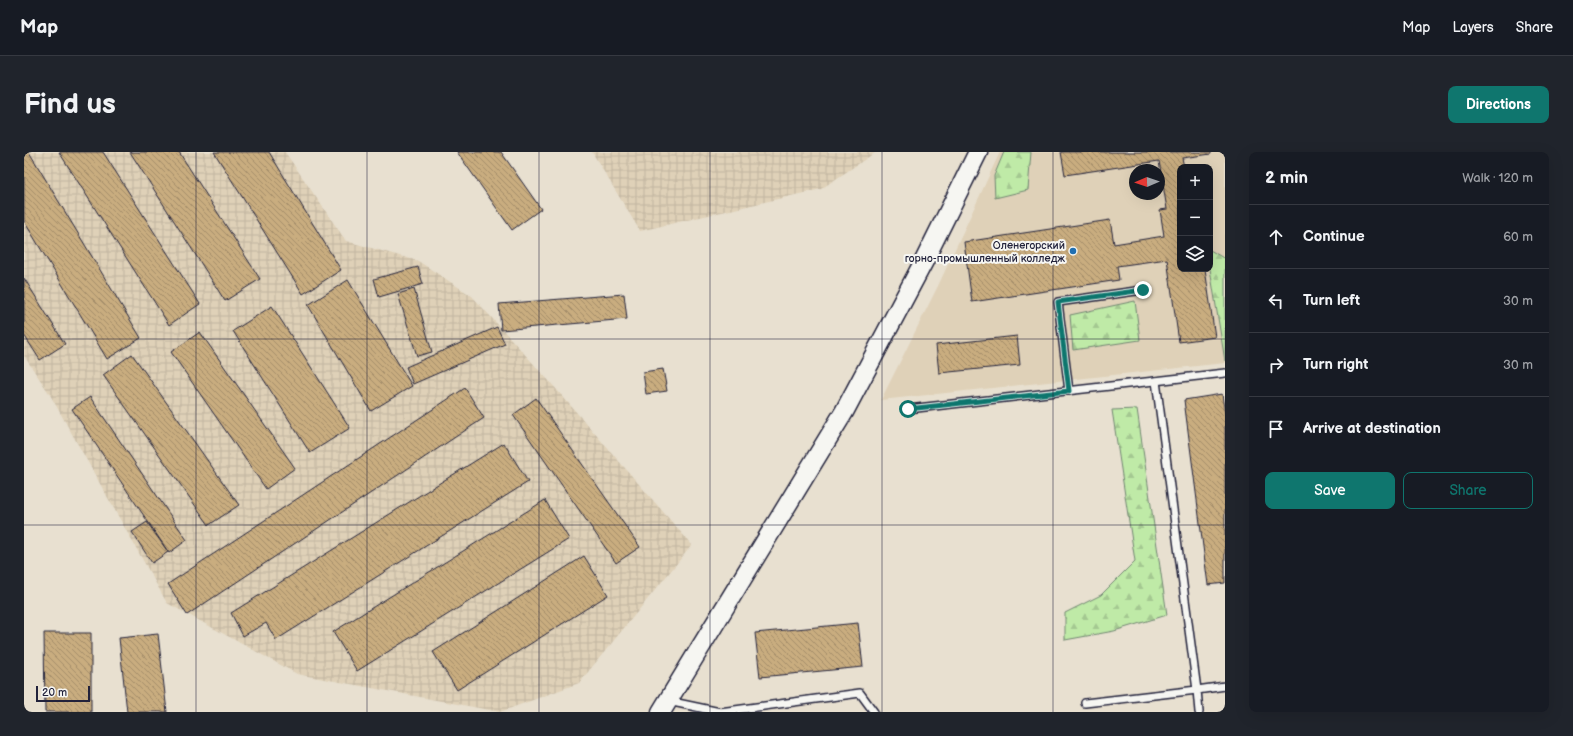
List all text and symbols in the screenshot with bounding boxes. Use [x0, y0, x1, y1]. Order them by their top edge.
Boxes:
text: Map [20, 16, 58, 39]
text: Map [1402, 19, 1430, 36]
text: Layers [1452, 19, 1494, 36]
text: Share [1516, 19, 1553, 36]
button: Directions [1448, 86, 1549, 123]
text: Find us [24, 88, 116, 121]
north arrow [1129, 164, 1165, 200]
map controls [1177, 164, 1213, 272]
button: + [1177, 164, 1213, 200]
text: 2 min [1265, 168, 1308, 188]
text: Walk · 120 m [1462, 170, 1533, 186]
button: − [1177, 200, 1213, 236]
icon: ahead [1265, 226, 1287, 248]
text: Continue [1303, 227, 1365, 246]
text: 60 m [1503, 229, 1533, 245]
button: layers [1177, 236, 1213, 272]
place label: Оленегорский горно-промышленный колледж [905, 239, 1065, 265]
marker: Оленегорский горно-промышленный колледж [1068, 246, 1078, 256]
route end [1134, 281, 1152, 299]
icon: left [1265, 290, 1287, 312]
text: Turn left [1303, 291, 1360, 310]
text: 30 m [1503, 293, 1533, 309]
icon: right [1265, 354, 1287, 376]
text: Turn right [1303, 355, 1368, 374]
text: 30 m [1503, 357, 1533, 373]
route start [899, 400, 917, 418]
icon: arrive [1265, 418, 1287, 440]
text: Arrive at destination [1303, 419, 1441, 438]
button: Save [1265, 472, 1395, 509]
button: Share [1403, 472, 1533, 509]
scale bar [36, 684, 90, 703]
text: 20 m [42, 686, 67, 699]

